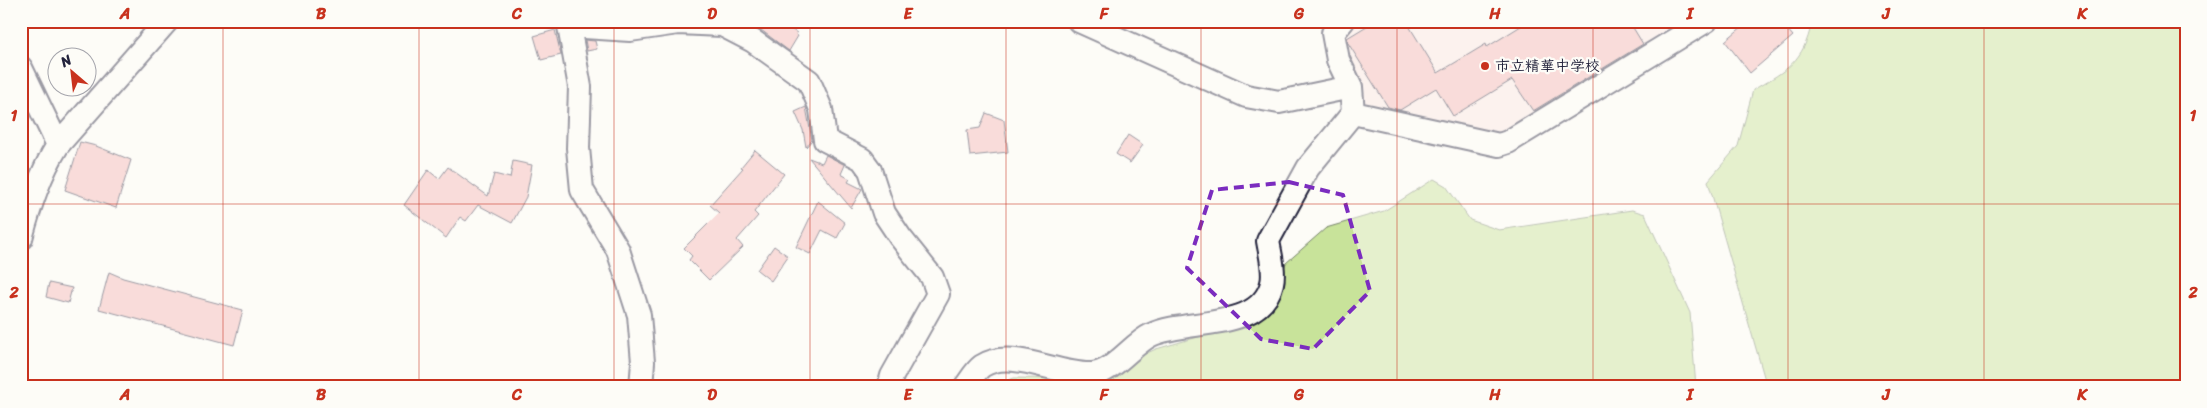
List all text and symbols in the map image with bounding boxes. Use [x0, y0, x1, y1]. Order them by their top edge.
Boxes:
text: A [119, 0, 130, 28]
text: B [316, 0, 327, 28]
text: C [511, 0, 523, 28]
text: D [707, 0, 717, 28]
text: E [904, 0, 914, 28]
text: F [1099, 0, 1110, 28]
text: G [1293, 0, 1305, 28]
text: H [1488, 0, 1501, 28]
text: I [1686, 0, 1695, 28]
text: J [1881, 0, 1891, 28]
text: K [2076, 0, 2088, 28]
north arrow [48, 48, 98, 98]
text: N [55, 48, 77, 75]
place label: 市立精華中学校 [1495, 53, 1600, 79]
marker: 市立精華中学校 [1479, 60, 1491, 72]
text: 1 [11, 101, 18, 130]
text: 1 [2190, 101, 2197, 130]
text: 2 [8, 278, 19, 307]
text: 2 [2187, 278, 2198, 307]
text: A [119, 380, 130, 408]
text: B [316, 380, 327, 408]
text: C [511, 380, 523, 408]
text: D [707, 380, 717, 408]
text: E [904, 380, 914, 408]
text: F [1099, 380, 1110, 408]
text: G [1293, 380, 1305, 408]
text: H [1488, 380, 1501, 408]
text: I [1686, 380, 1695, 408]
text: J [1881, 380, 1891, 408]
text: K [2076, 380, 2088, 408]

